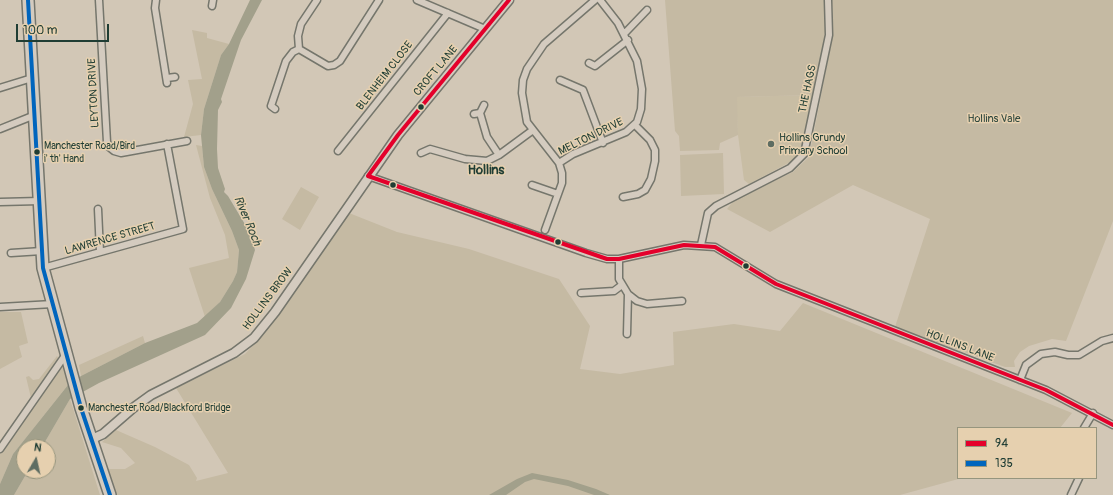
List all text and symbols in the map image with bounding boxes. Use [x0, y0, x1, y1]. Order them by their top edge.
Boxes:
scale bar [18, 16, 111, 42]
text: 100 m [23, 23, 57, 38]
street label: BLENHEIM CLOSE [354, 39, 416, 113]
street label: CROFT LANE [411, 43, 461, 99]
street label: LEYTON DRIVE [86, 58, 102, 128]
street label: THE HAGS [796, 64, 820, 114]
unlabelled marker [416, 102, 426, 112]
park label: Hollins Vale [967, 112, 1021, 126]
street label: MELTON DRIVE [556, 116, 626, 158]
place label: Hollins Grundy Primary School [779, 131, 848, 157]
marker: Hollins Grundy Primary School [766, 139, 776, 149]
place label: Manchester Road/Bird i' th' Hand [44, 140, 135, 164]
marker: Manchester Road/Bird i' th' Hand [32, 147, 42, 157]
district label: Hollins [468, 163, 504, 179]
unlabelled marker [388, 180, 398, 190]
water label: River Roch [230, 194, 264, 248]
street label: LAWRENCE STREET [63, 220, 157, 258]
unlabelled marker [553, 237, 563, 247]
unlabelled marker [741, 261, 751, 271]
street label: HOLLINS BROW [240, 265, 296, 333]
street label: HOLLINS LANE [924, 327, 996, 365]
place label: Manchester Road/Blackford Bridge [88, 402, 230, 414]
marker: Manchester Road/Blackford Bridge [76, 403, 86, 413]
legend [957, 427, 1097, 479]
text: 94 [995, 436, 1008, 451]
north arrow [16, 439, 56, 479]
text: N [33, 441, 42, 455]
text: 135 [995, 456, 1013, 471]

